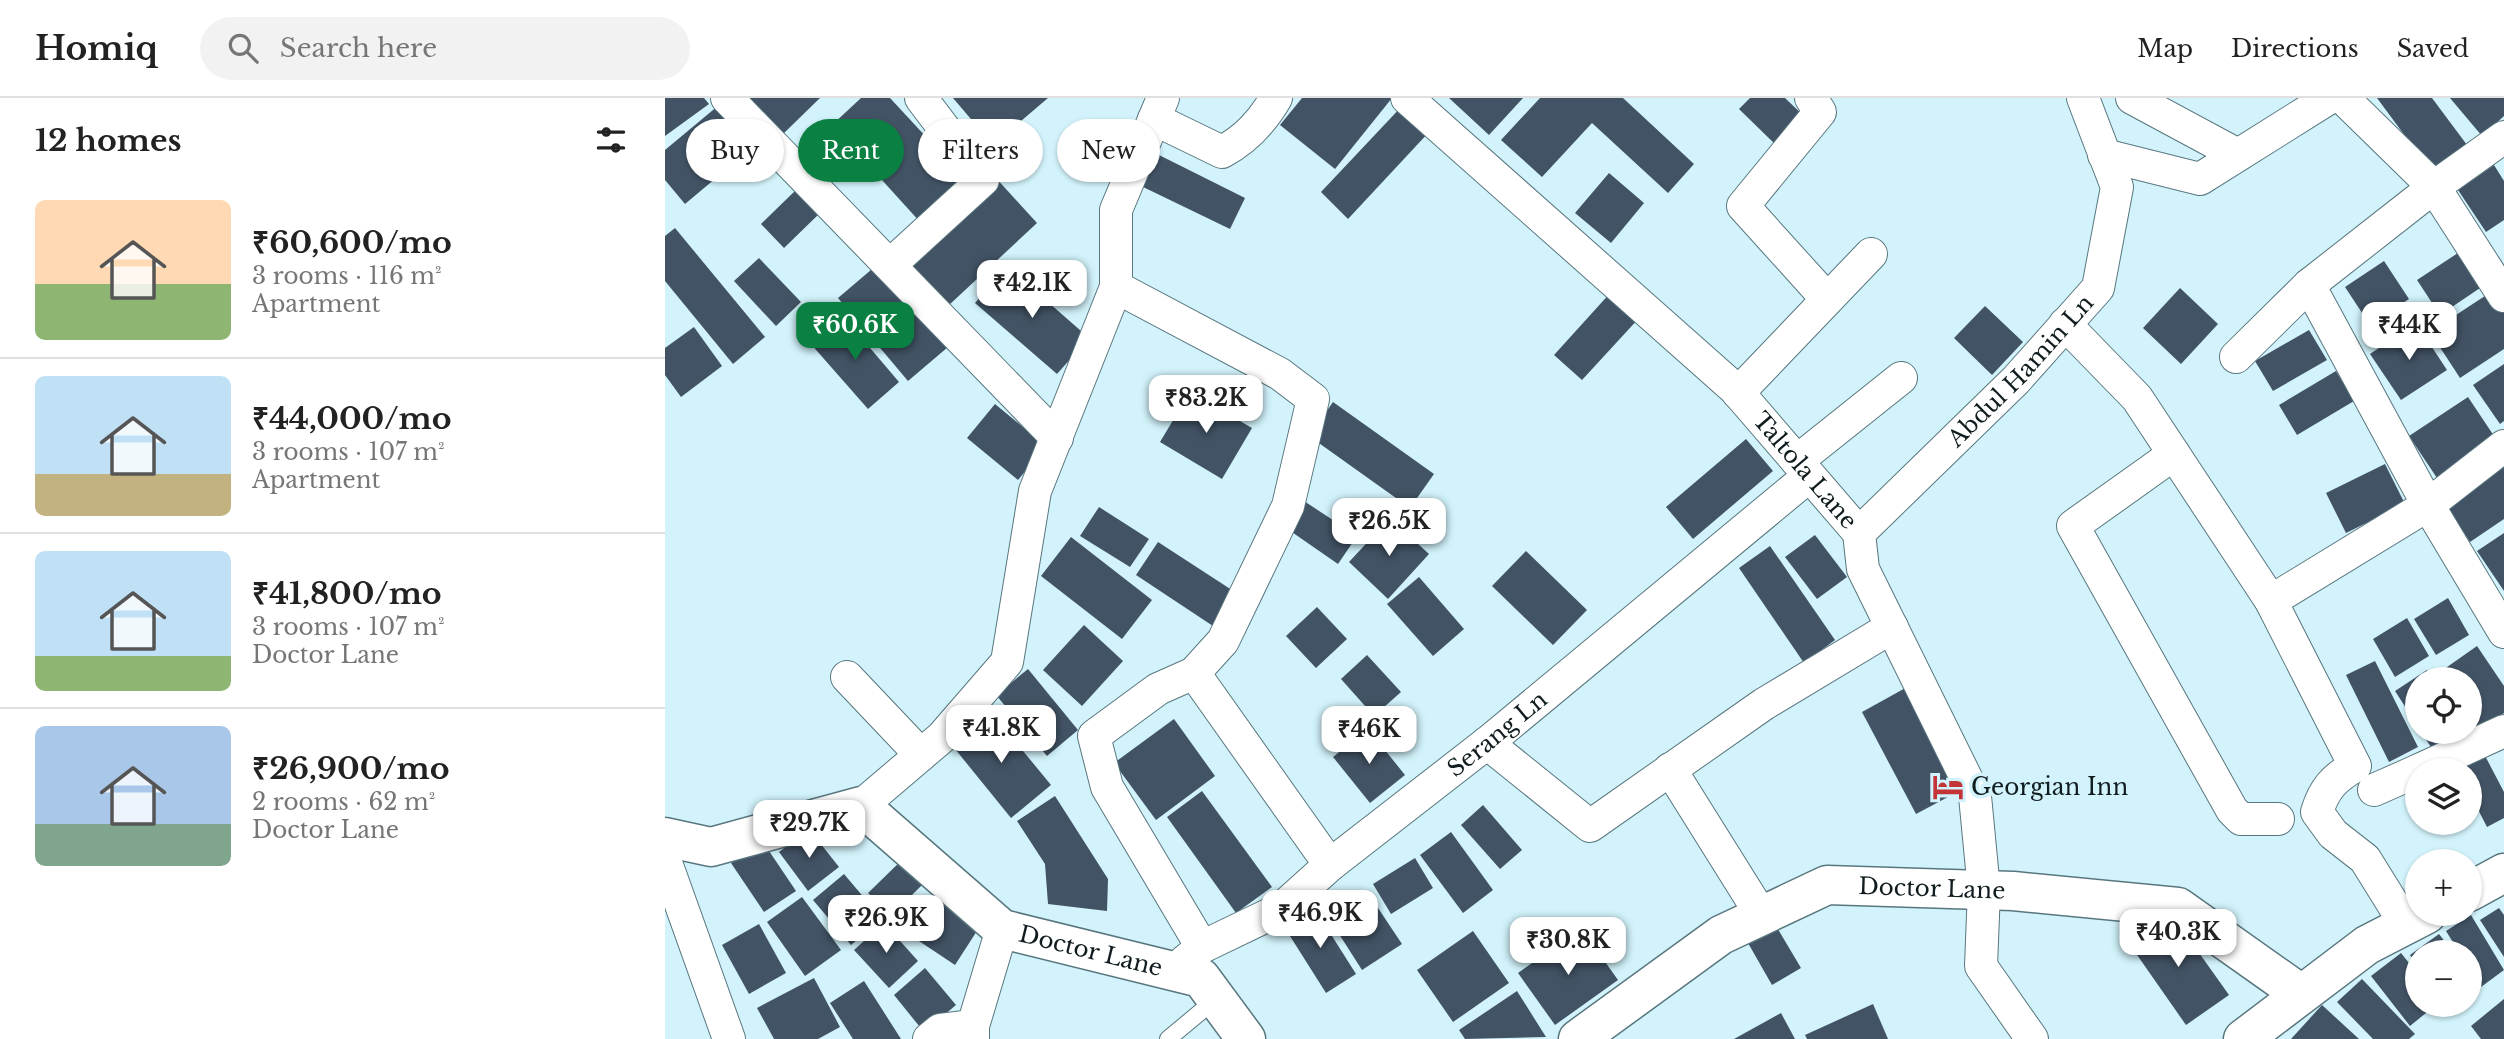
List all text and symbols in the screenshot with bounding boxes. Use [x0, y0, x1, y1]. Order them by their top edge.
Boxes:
search box [200, 17, 690, 80]
text: Homiq [35, 28, 158, 69]
icon: search [224, 29, 262, 67]
text: Search here [280, 32, 437, 64]
text: Map [2137, 34, 2193, 63]
text: Directions [2231, 34, 2359, 63]
text: Saved [2397, 34, 2469, 63]
chip: Buy [686, 119, 784, 182]
chip: Rent [798, 119, 904, 182]
chip: Filters [918, 119, 1043, 182]
chip: New [1057, 119, 1160, 182]
icon: filters [592, 121, 630, 159]
text: 12 homes [35, 122, 182, 159]
text: ₹60,600/mo [252, 224, 452, 261]
icon: home [91, 228, 175, 312]
pin: ₹42.1K [975, 260, 1089, 320]
text: 3 rooms · 116 m² [252, 262, 442, 290]
text: ₹42.1K [993, 269, 1071, 297]
street label: Abdul Hamin Ln [1941, 289, 2099, 454]
text: Apartment [252, 290, 380, 318]
pin: ₹60.6K [798, 302, 912, 362]
pin: ₹44K [2368, 302, 2450, 362]
text: ₹60.6K [812, 311, 898, 339]
text: ₹44K [2378, 311, 2440, 339]
pin: ₹83.2K [1149, 376, 1263, 435]
text: ₹83.2K [1165, 384, 1247, 412]
text: ₹44,000/mo [252, 400, 452, 437]
icon: home [91, 404, 175, 488]
street label: Taltola Lane [1747, 406, 1863, 535]
text: 3 rooms · 107 m² [252, 438, 445, 466]
text: Apartment [252, 466, 380, 494]
pin: ₹26.5K [1332, 498, 1446, 558]
text: ₹26.5K [1348, 507, 1430, 535]
text: ₹41,800/mo [252, 575, 442, 612]
icon: home [91, 579, 175, 663]
text: 3 rooms · 107 m² [252, 613, 445, 641]
text: Doctor Lane [252, 641, 399, 669]
map controls [2405, 667, 2482, 1017]
button: locate [2405, 667, 2482, 744]
street label: Serang Ln [1442, 685, 1553, 783]
pin: ₹41.8K [944, 706, 1058, 765]
pin: ₹46K [1328, 706, 1410, 766]
text: ₹41.8K [962, 714, 1040, 742]
text: ₹46K [1338, 715, 1400, 743]
text: ₹26,900/mo [252, 750, 450, 787]
icon: home [91, 754, 175, 838]
button: layers [2405, 758, 2482, 835]
hotel icon: Georgian Inn [1931, 770, 1965, 804]
place label: Georgian Inn [1971, 773, 2128, 801]
text: 2 rooms · 62 m² [252, 788, 435, 816]
pin: ₹29.7K [752, 800, 866, 860]
text: ₹29.7K [769, 809, 849, 837]
text: Doctor Lane [252, 816, 399, 844]
button: + [2405, 849, 2482, 926]
street label: Doctor Lane [1858, 872, 2006, 905]
pin: ₹46.9K [1263, 890, 1377, 950]
pin: ₹26.9K [829, 896, 943, 955]
text: ₹46.9K [1278, 899, 1362, 927]
text: ₹26.9K [844, 904, 928, 932]
pin: ₹40.3K [2121, 910, 2235, 969]
pin: ₹30.8K [1511, 918, 1625, 977]
text: ₹40.3K [2136, 918, 2220, 946]
street label: Doctor Lane [1016, 920, 1165, 982]
text: ₹30.8K [1526, 926, 1610, 954]
button: − [2405, 940, 2482, 1017]

